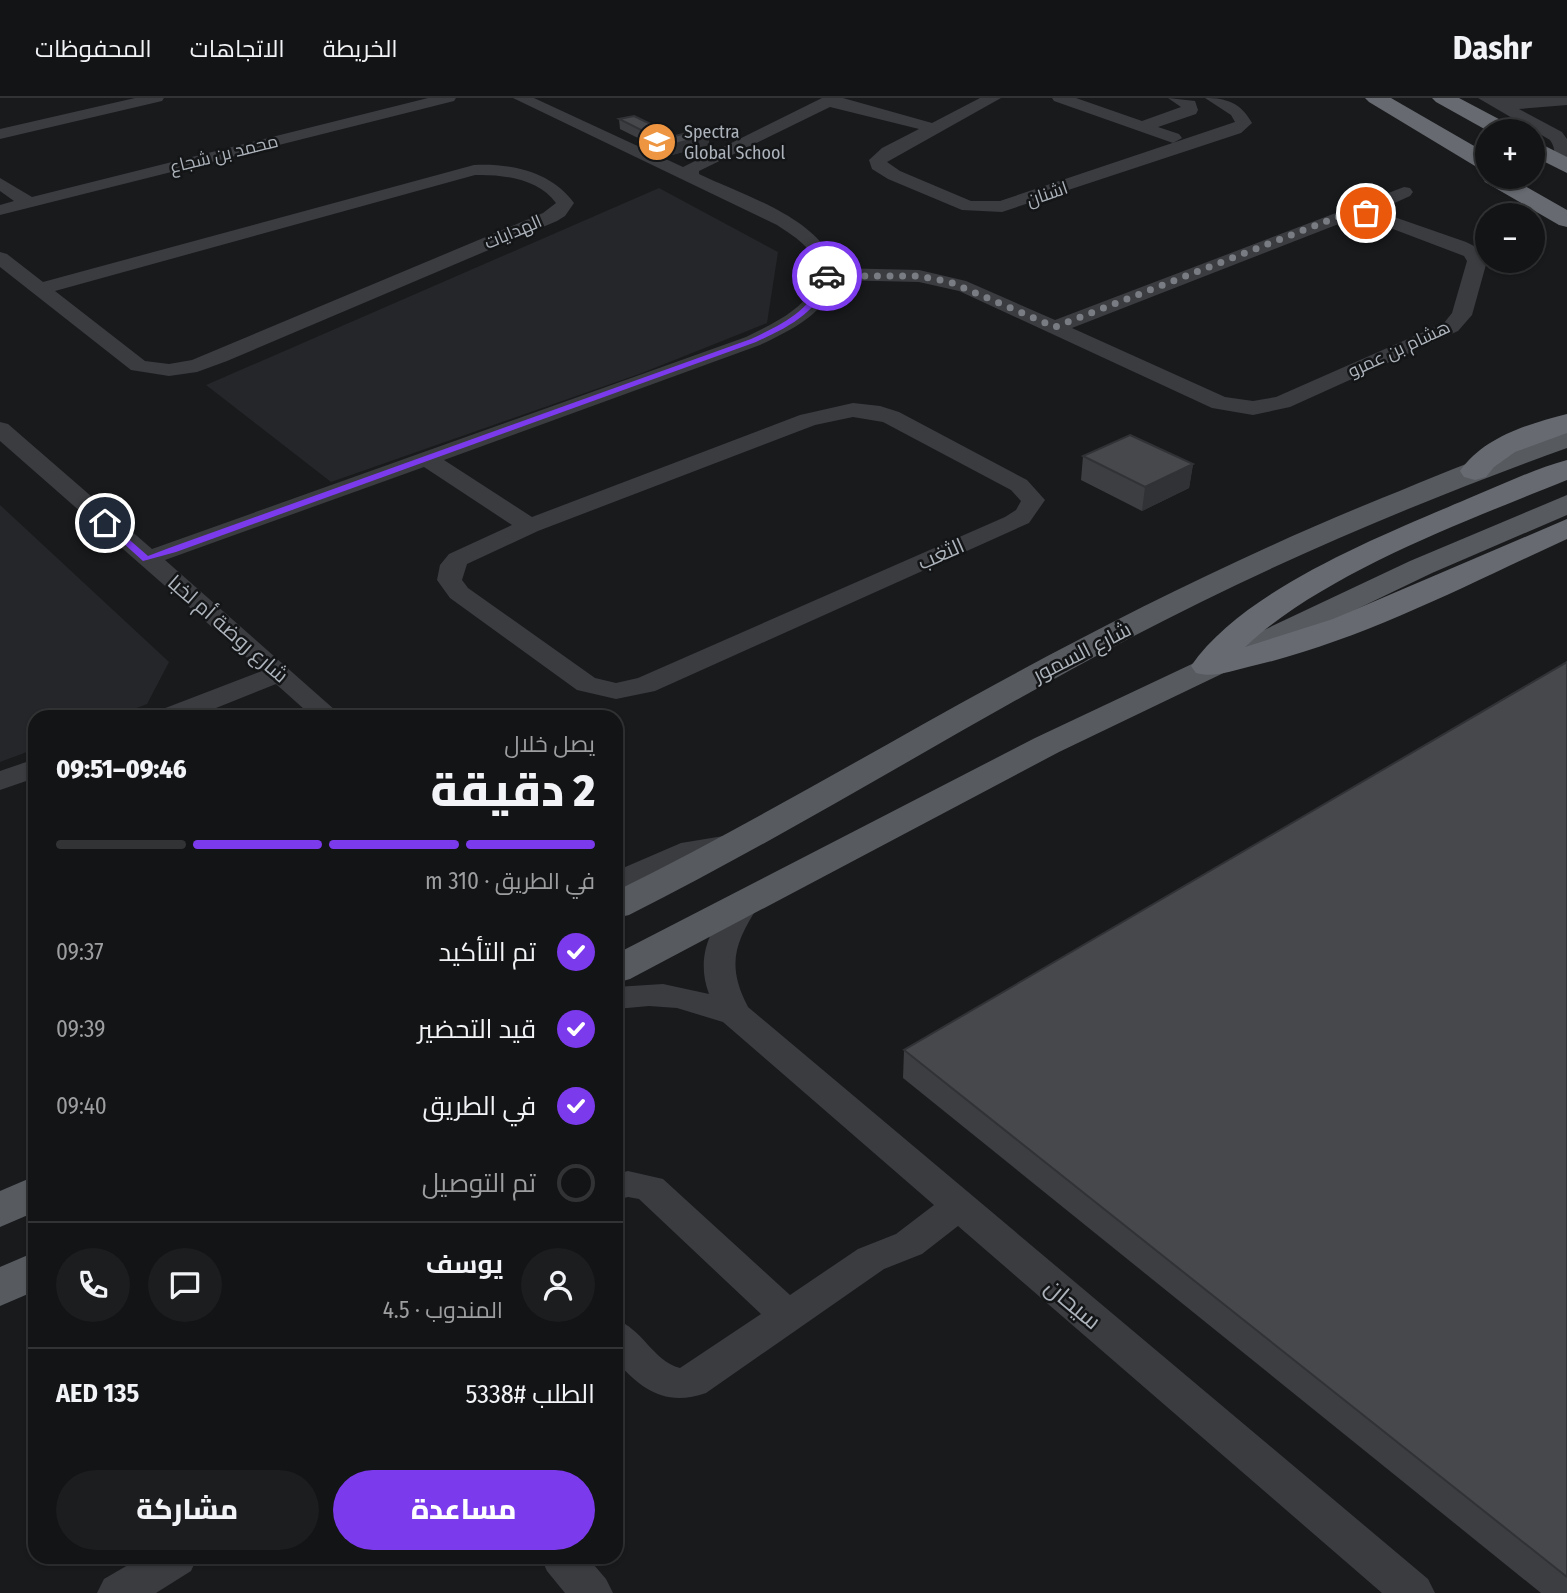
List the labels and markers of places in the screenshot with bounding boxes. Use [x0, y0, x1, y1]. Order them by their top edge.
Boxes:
school or university icon: Spectra Global School [636, 121, 678, 163]
place label: Spectra Global School [684, 121, 786, 164]
pin [1336, 183, 1396, 243]
pin [75, 493, 135, 553]

